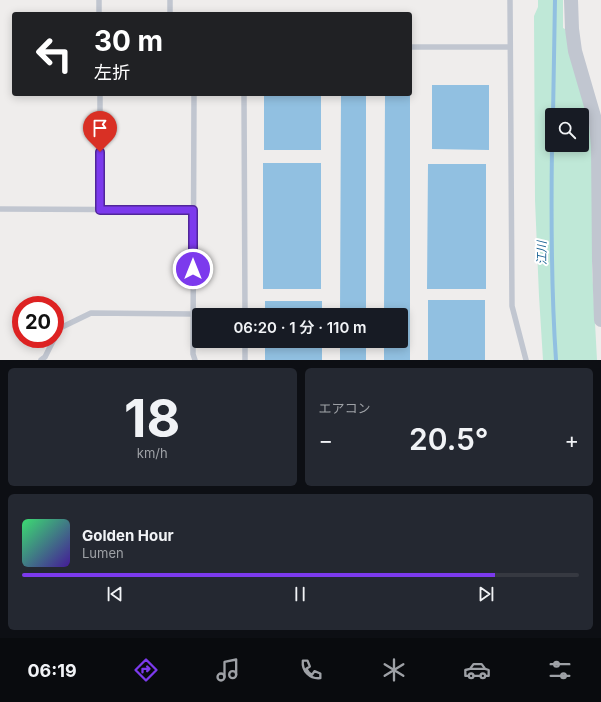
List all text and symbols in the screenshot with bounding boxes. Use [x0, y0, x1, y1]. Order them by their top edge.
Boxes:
text: 30 m [94, 24, 163, 58]
icon: left [28, 28, 80, 80]
text: 左折 [94, 62, 130, 83]
map controls [545, 108, 589, 152]
button: search [545, 108, 589, 152]
pin [83, 111, 117, 152]
icon: arrive [89, 117, 111, 139]
water label: 江川 [534, 239, 549, 265]
position arrow [172, 248, 214, 290]
speed limit sign: 20 [12, 296, 64, 348]
text: 06:20 · 1 分 · 110 m [233, 318, 367, 337]
text: 18 [124, 387, 180, 450]
text: エアコン [319, 400, 371, 416]
text: 20.5° [409, 421, 488, 457]
text: − [319, 427, 333, 453]
text: + [564, 427, 579, 453]
text: km/h [137, 445, 168, 461]
text: Golden Hour [82, 526, 174, 545]
text: Lumen [82, 545, 124, 561]
icon: previous [104, 583, 126, 605]
icon: pause [289, 583, 311, 605]
icon: next [475, 583, 497, 605]
icon: directions [132, 656, 160, 684]
icon: music [214, 656, 242, 684]
icon: phone [297, 656, 325, 684]
icon: climate [380, 656, 408, 684]
icon: car [463, 656, 491, 684]
icon: filters [546, 656, 574, 684]
text: 06:19 [27, 660, 77, 681]

